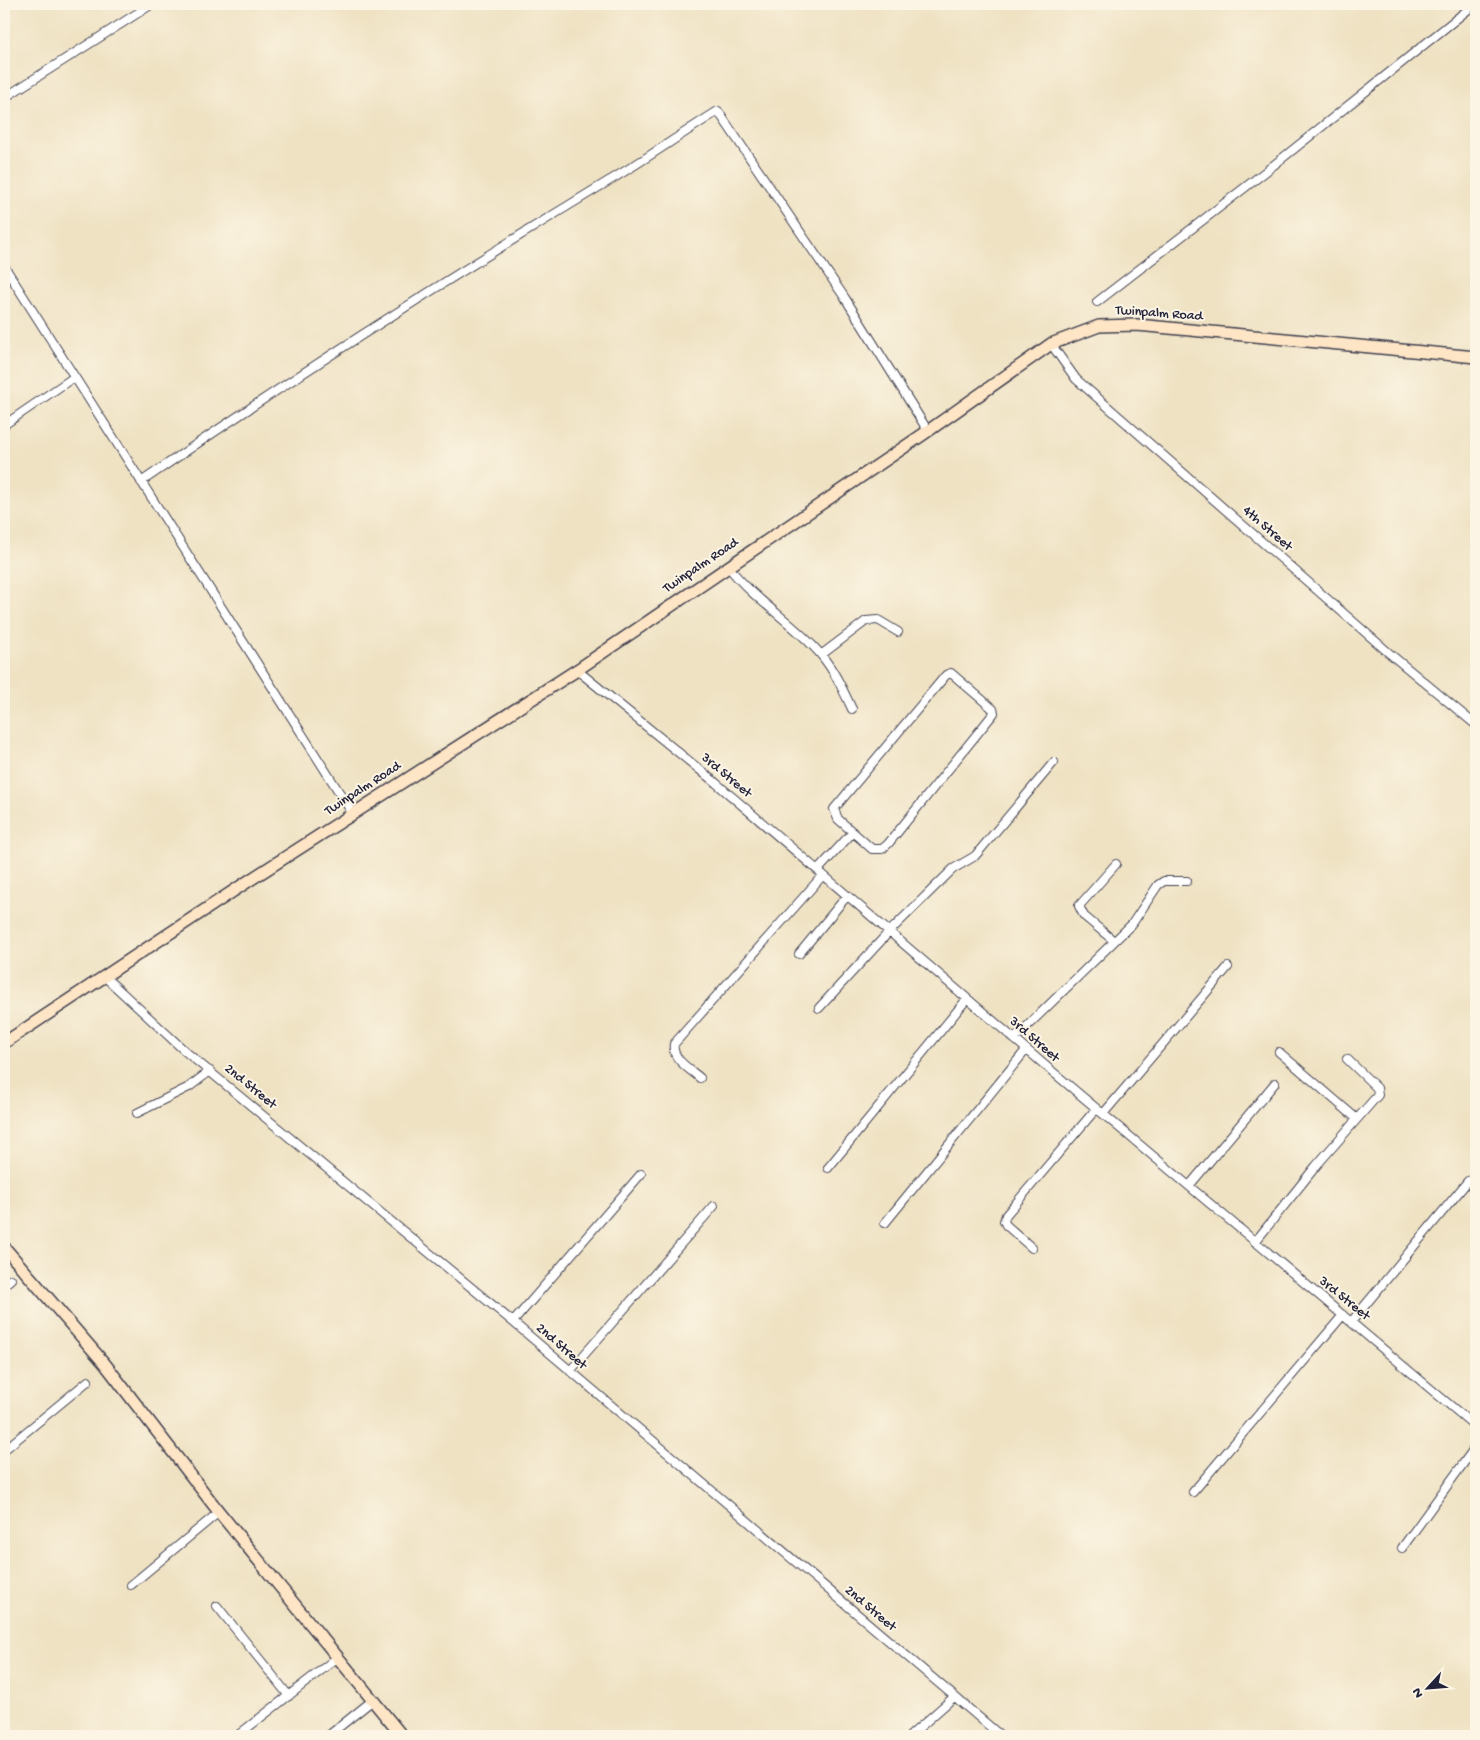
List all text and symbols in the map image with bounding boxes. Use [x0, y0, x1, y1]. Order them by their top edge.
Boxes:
street label: Twinpalm Road [1114, 302, 1205, 326]
street label: 4th Street [1239, 503, 1296, 556]
street label: Twinpalm Road [659, 533, 744, 598]
street label: 3rd Street [696, 749, 756, 803]
street label: Twinpalm Road [321, 757, 406, 821]
street label: 3rd Street [1005, 1013, 1064, 1067]
street label: 2nd Street [220, 1061, 281, 1114]
street label: 3rd Street [1314, 1273, 1374, 1326]
street label: 2nd Street [532, 1320, 591, 1375]
street label: 2nd Street [841, 1582, 900, 1636]
north arrow [1402, 1662, 1452, 1712]
text: N [1409, 1685, 1428, 1700]

